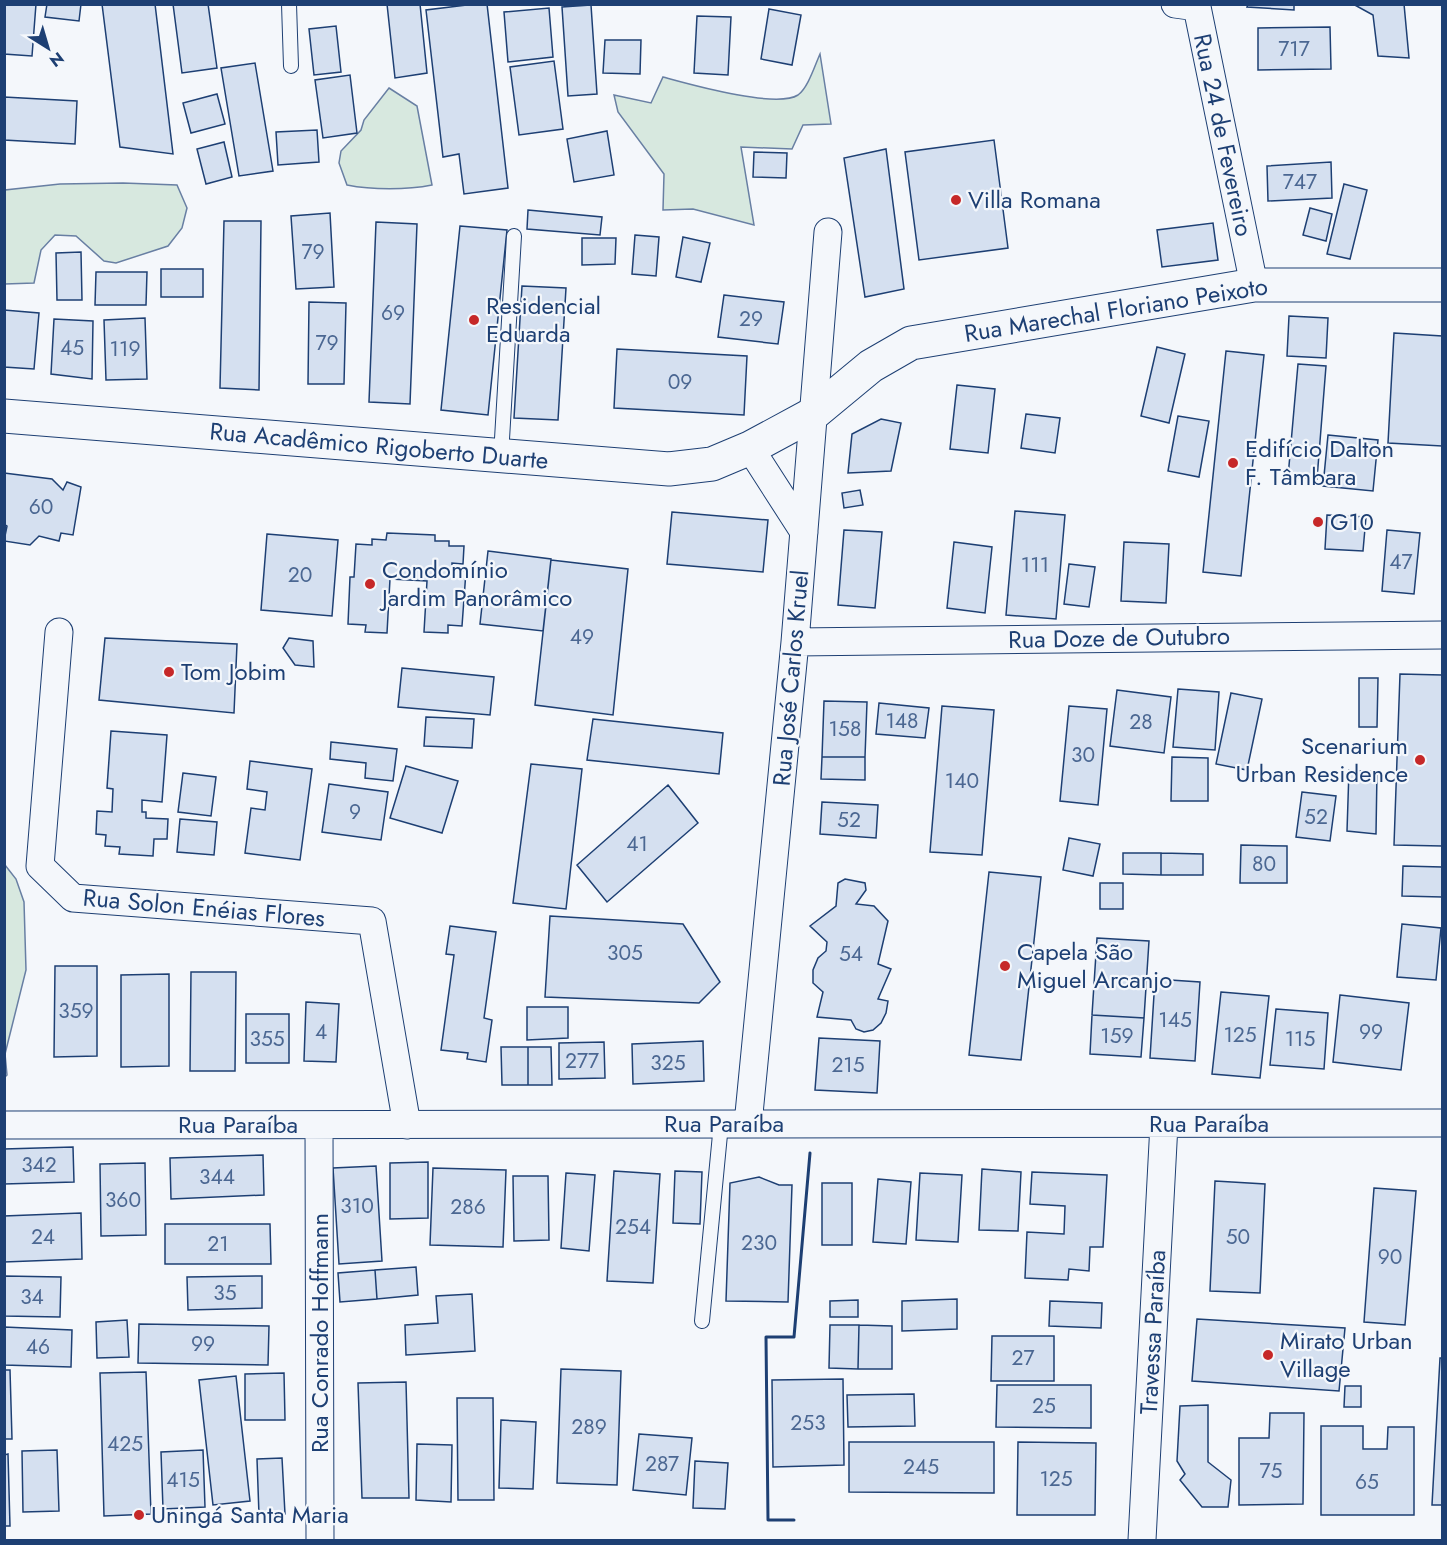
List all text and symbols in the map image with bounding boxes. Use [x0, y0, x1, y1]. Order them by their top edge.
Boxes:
north arrow [18, 18, 78, 78]
street label: Rua 24 de Fevereiro [1185, 30, 1262, 239]
house number: 717 [1278, 34, 1310, 64]
text: N [45, 47, 69, 73]
house number: 747 [1283, 167, 1317, 197]
place label: Villa Romana [968, 182, 1101, 217]
marker: Villa Romana [949, 193, 963, 207]
house number: 79 [301, 237, 325, 267]
street label: Rua Marechal Floriano Peixoto [962, 268, 1270, 351]
place label: Residencial Eduarda [486, 288, 601, 351]
house number: 69 [381, 298, 405, 328]
house number: 29 [739, 304, 763, 334]
marker: Residencial Eduarda [467, 313, 481, 327]
house number: 79 [315, 328, 339, 358]
house number: 45 [60, 333, 84, 363]
house number: 119 [110, 334, 141, 364]
house number: 09 [668, 367, 692, 397]
street label: Rua Acadêmico Rigoberto Duarte [208, 413, 550, 478]
place label: Edifício Dalton F. Tâmbara [1245, 431, 1394, 494]
marker: Edifício Dalton F. Tâmbara [1226, 456, 1240, 470]
house number: 60 [29, 492, 53, 522]
place label: G10 [1330, 504, 1374, 539]
marker: G10 [1311, 515, 1325, 529]
house number: 47 [1389, 547, 1413, 577]
house number: 111 [1021, 550, 1049, 580]
place label: Condomínio Jardim Panorâmico [379, 552, 572, 615]
house number: 20 [288, 560, 312, 590]
street label: Rua José Carlos Kruel [764, 568, 817, 788]
marker: Condomínio Jardim Panorâmico [363, 577, 377, 591]
street label: Rua Doze de Outubro [1008, 618, 1230, 657]
house number: 49 [570, 622, 594, 652]
place label: Tom Jobim [181, 654, 286, 689]
marker: Tom Jobim [162, 665, 176, 679]
house number: 148 [885, 706, 919, 736]
house number: 28 [1129, 707, 1153, 737]
house number: 158 [829, 714, 861, 744]
place label: Scenarium Urban Residence [1236, 728, 1408, 791]
house number: 30 [1071, 740, 1095, 770]
marker: Scenarium Urban Residence [1413, 753, 1427, 767]
house number: 140 [945, 766, 979, 796]
house number: 9 [349, 797, 361, 827]
house number: 52 [1304, 802, 1328, 832]
house number: 52 [837, 805, 861, 835]
house number: 41 [626, 829, 648, 859]
house number: 80 [1252, 849, 1276, 879]
street label: Rua Solon Enéias Flores [82, 879, 327, 936]
place label: Capela São Miguel Arcanjo [1017, 934, 1172, 997]
house number: 305 [607, 938, 643, 968]
house number: 54 [839, 939, 863, 969]
marker: Capela São Miguel Arcanjo [998, 959, 1012, 973]
house number: 359 [58, 996, 94, 1026]
house number: 145 [1158, 1005, 1192, 1035]
house number: 4 [315, 1017, 327, 1047]
house number: 99 [1359, 1017, 1383, 1047]
house number: 125 [1223, 1020, 1257, 1050]
house number: 159 [1100, 1021, 1134, 1051]
house number: 355 [249, 1024, 285, 1054]
house number: 115 [1285, 1024, 1315, 1054]
house number: 277 [565, 1046, 599, 1076]
house number: 325 [650, 1048, 686, 1078]
house number: 215 [831, 1050, 865, 1080]
street label: Rua Paraíba [664, 1106, 784, 1141]
street label: Rua Paraíba [1149, 1106, 1269, 1141]
street label: Rua Paraíba [178, 1107, 298, 1142]
house number: 342 [21, 1150, 57, 1180]
house number: 344 [199, 1162, 235, 1192]
house number: 360 [105, 1185, 141, 1215]
house number: 310 [340, 1191, 374, 1221]
house number: 286 [450, 1192, 486, 1222]
house number: 254 [615, 1212, 651, 1242]
street label: Rua Conrado Hoffmann [302, 1213, 337, 1453]
house number: 24 [31, 1222, 55, 1252]
house number: 50 [1226, 1222, 1250, 1252]
house number: 230 [741, 1228, 777, 1258]
house number: 21 [207, 1229, 229, 1259]
house number: 90 [1378, 1242, 1402, 1272]
street label: Travessa Paraíba [1131, 1249, 1174, 1415]
house number: 35 [213, 1278, 237, 1308]
house number: 34 [20, 1282, 44, 1312]
place label: Mirato Urban Village [1280, 1323, 1413, 1386]
house number: 99 [191, 1329, 215, 1359]
house number: 46 [26, 1332, 50, 1362]
house number: 27 [1012, 1343, 1034, 1373]
marker: Mirato Urban Village [1261, 1348, 1275, 1362]
house number: 25 [1032, 1391, 1056, 1421]
house number: 253 [790, 1408, 826, 1438]
house number: 289 [571, 1412, 607, 1442]
house number: 425 [107, 1429, 143, 1459]
house number: 287 [645, 1449, 679, 1479]
house number: 245 [903, 1452, 939, 1482]
house number: 75 [1260, 1456, 1282, 1486]
house number: 125 [1039, 1464, 1073, 1494]
house number: 415 [166, 1465, 200, 1495]
house number: 65 [1355, 1467, 1379, 1497]
place label: Uningá Santa Maria [151, 1497, 349, 1532]
marker: Uningá Santa Maria [132, 1508, 146, 1522]

